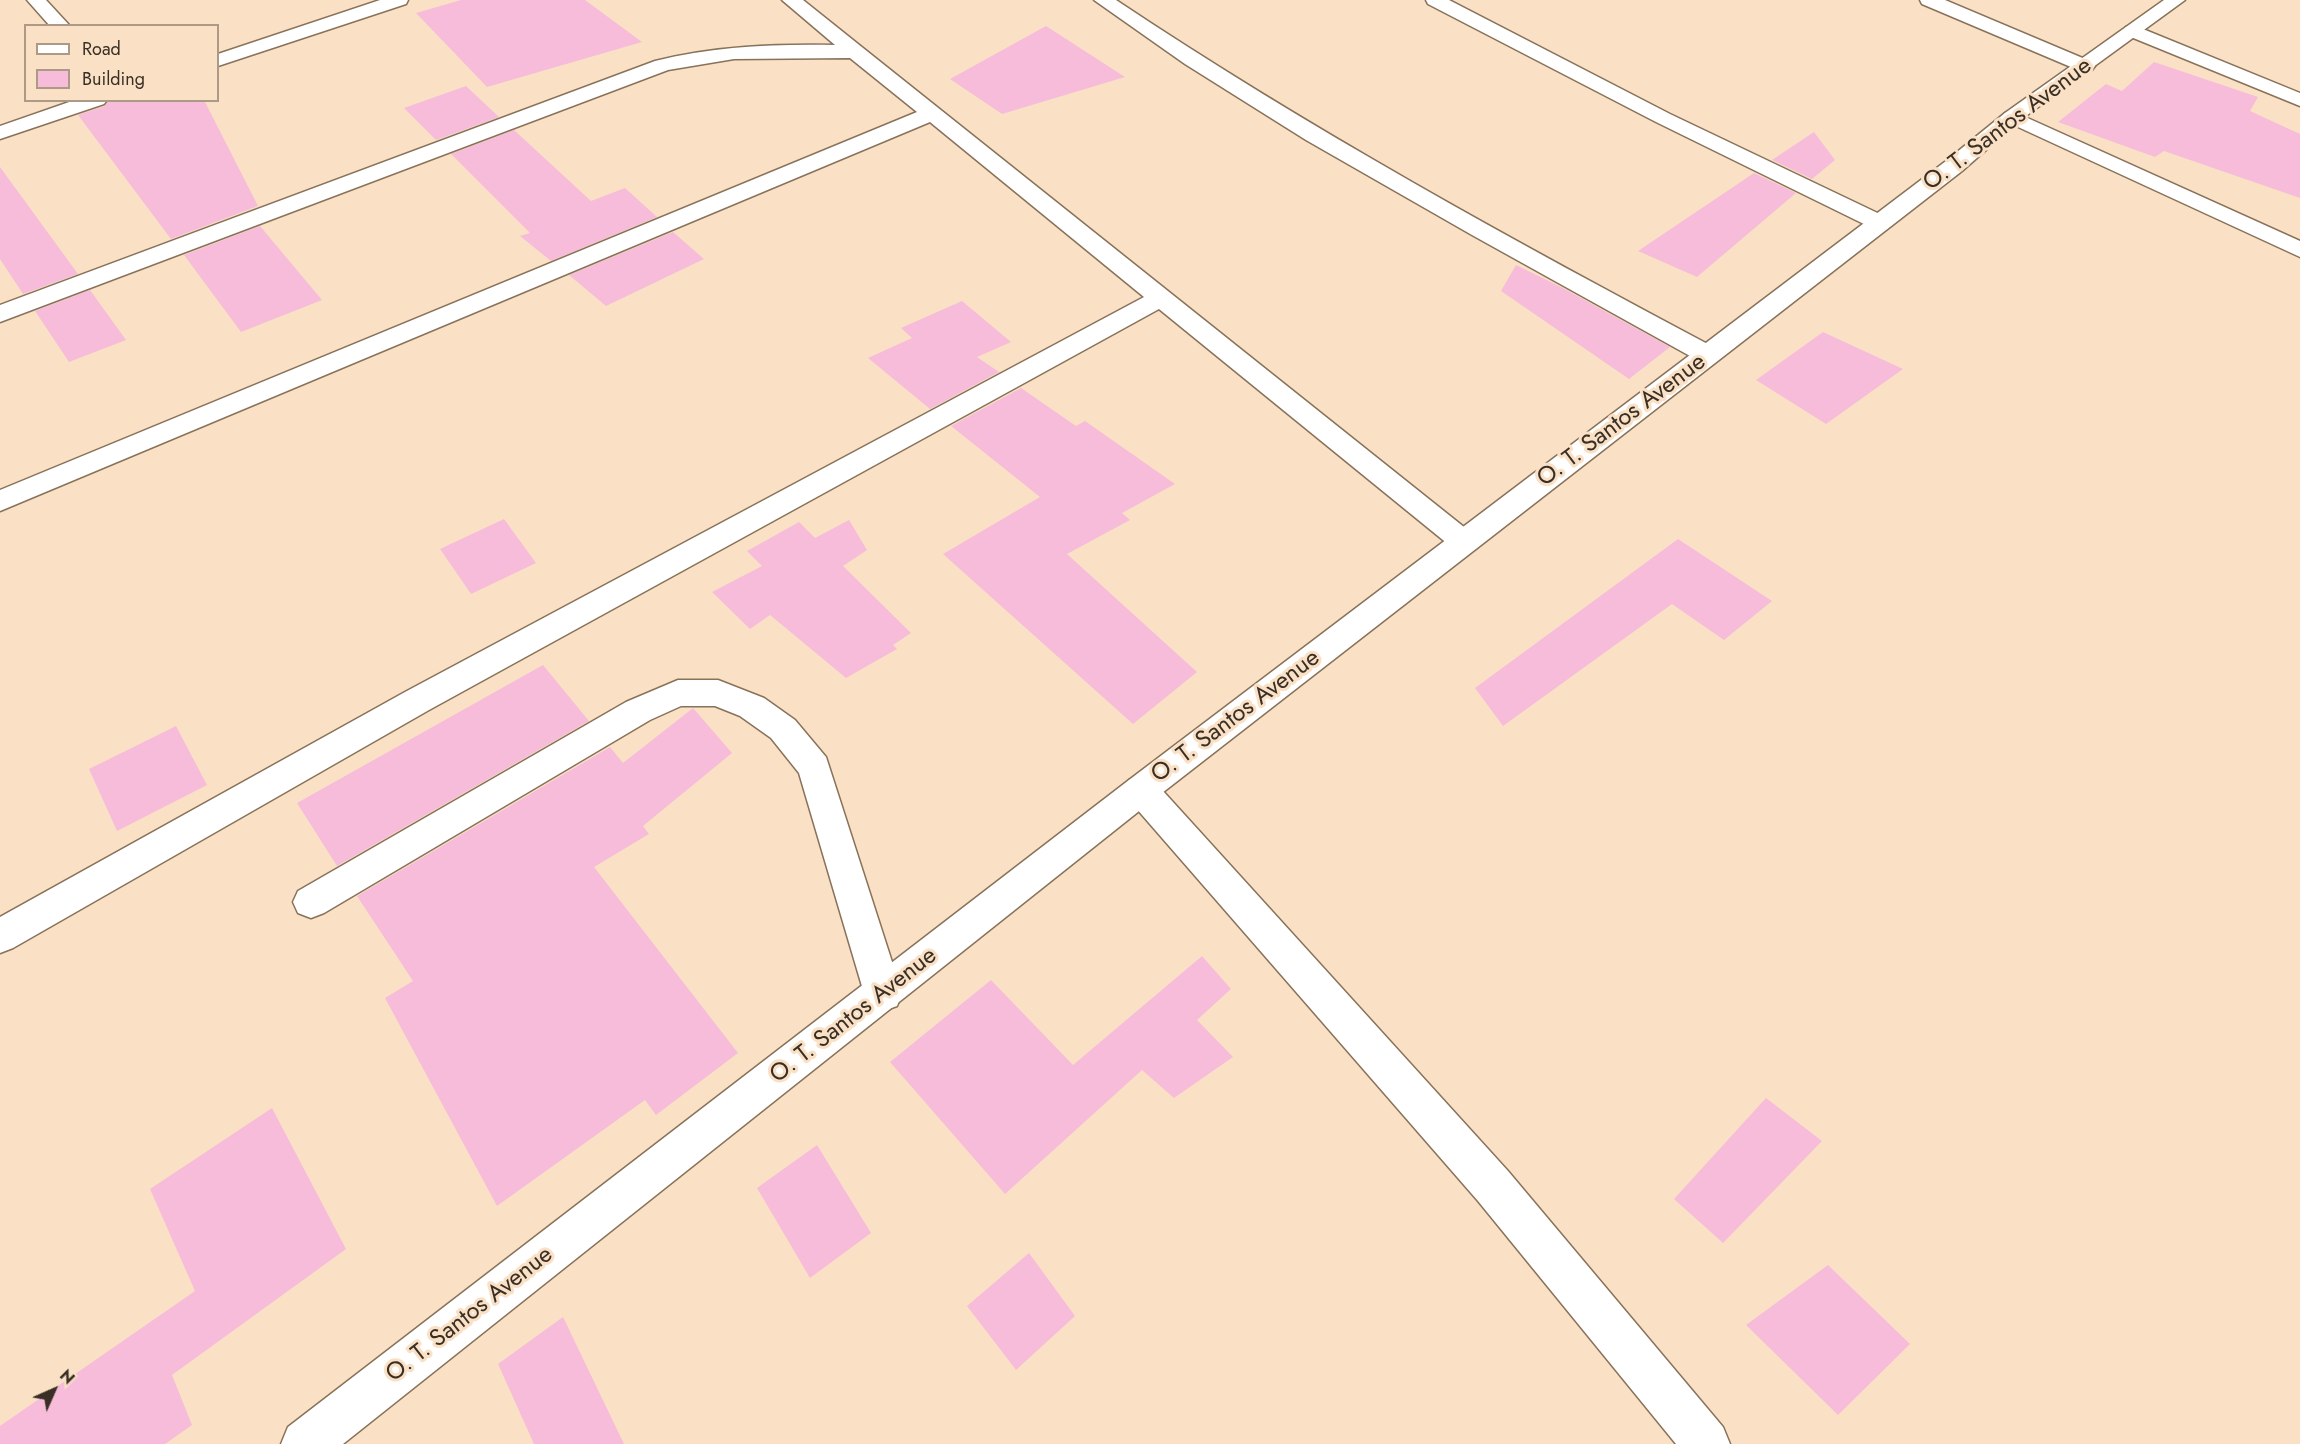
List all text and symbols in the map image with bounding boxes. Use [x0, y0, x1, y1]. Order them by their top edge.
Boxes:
legend [24, 24, 219, 102]
text: Road [82, 36, 121, 62]
street label: O. T. Santos Avenue [1918, 52, 2098, 198]
text: Building [82, 66, 145, 92]
street label: O. T. Santos Avenue [1532, 348, 1712, 494]
street label: O. T. Santos Avenue [1146, 644, 1326, 790]
street label: O. T. Santos Avenue [765, 942, 943, 1090]
street label: O. T. Santos Avenue [381, 1241, 559, 1389]
north arrow [24, 1360, 84, 1420]
text: N [54, 1364, 80, 1390]

